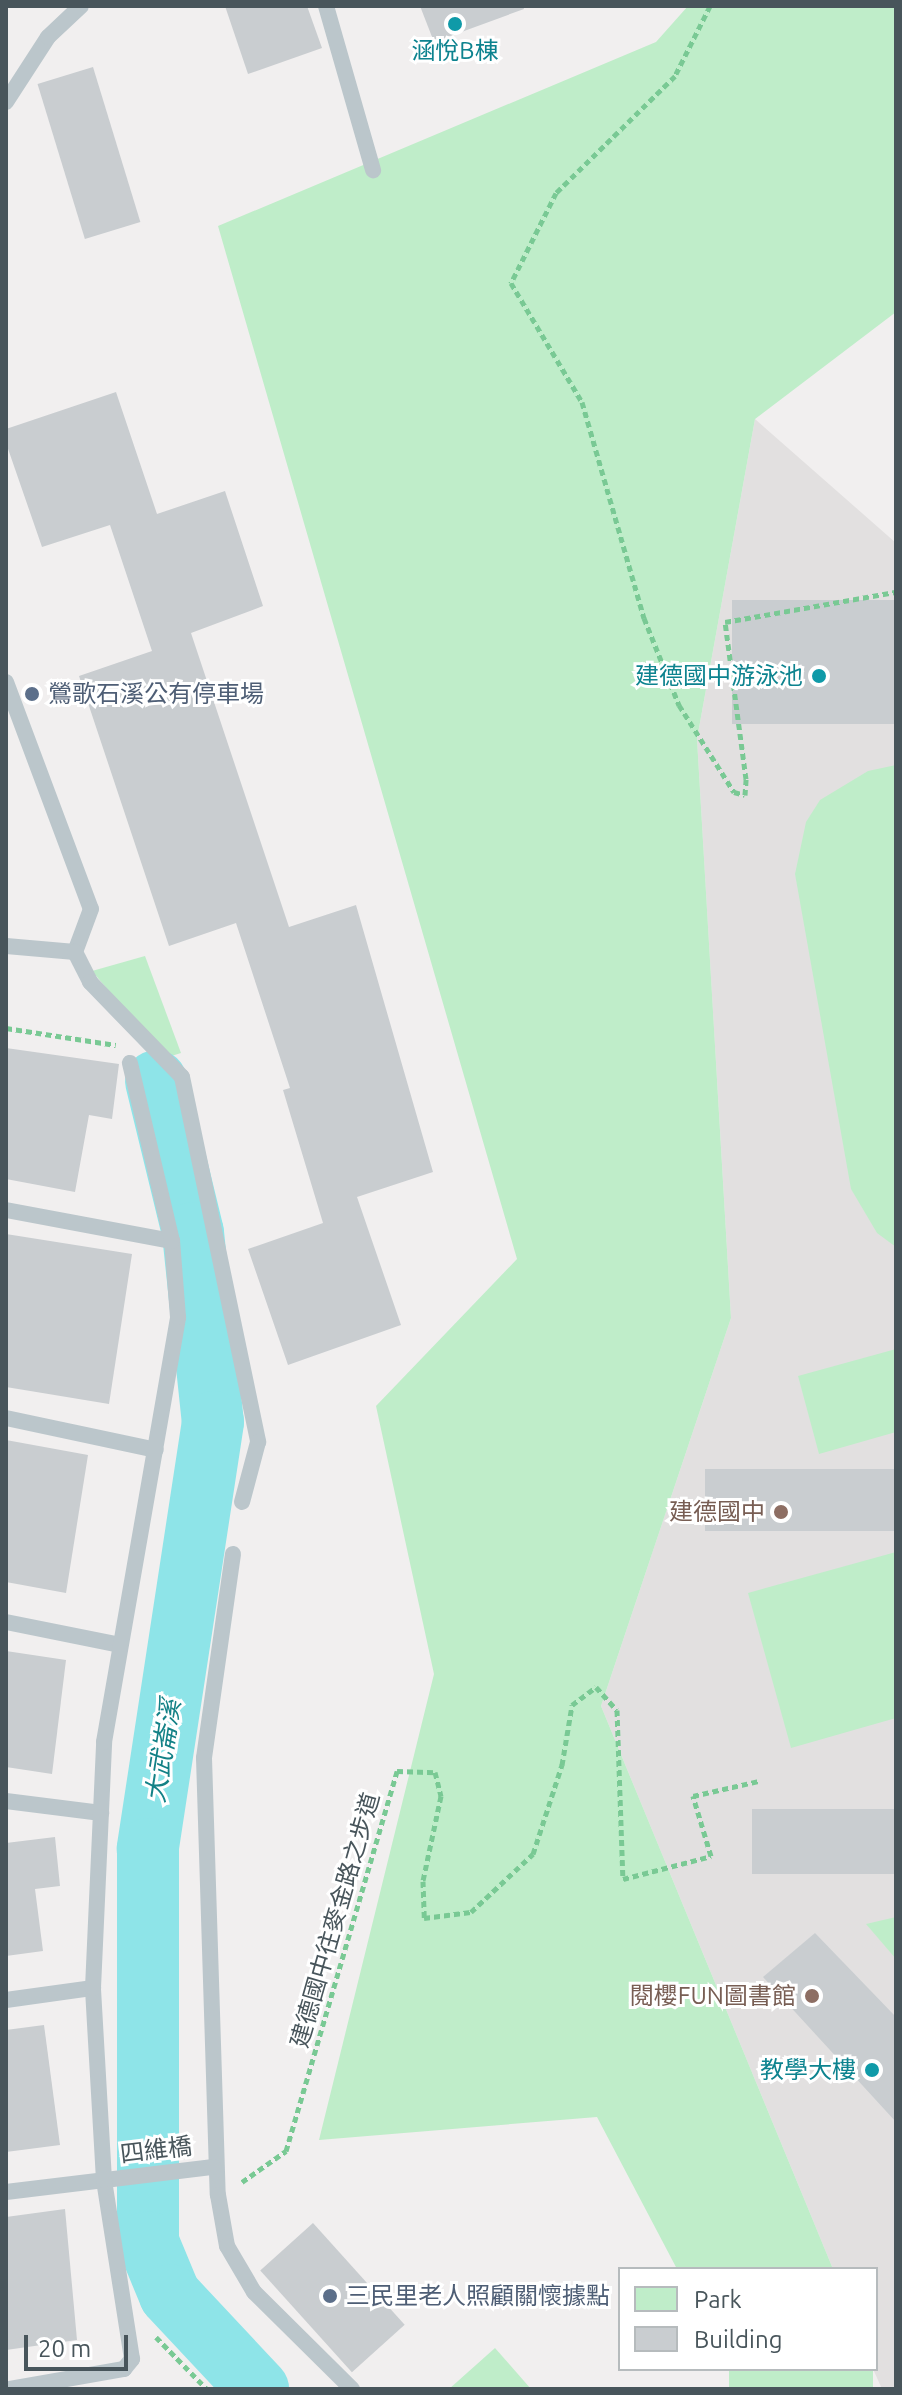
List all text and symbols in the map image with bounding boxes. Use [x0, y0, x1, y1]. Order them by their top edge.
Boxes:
marker: 涵悅B棟 [446, 15, 464, 33]
place label: 涵悅B棟 [411, 37, 499, 65]
place label: 建德國中游泳池 [635, 662, 803, 690]
marker: 建德國中游泳池 [810, 667, 828, 685]
place label: 鶯歌石溪公有停車場 [48, 680, 264, 708]
marker: 鶯歌石溪公有停車場 [23, 685, 41, 703]
place label: 建德國中 [669, 1498, 765, 1526]
marker: 建德國中 [772, 1503, 790, 1521]
water label: 大武崙溪 [139, 1697, 187, 1805]
street label: 建德國中往麥金路之步道 [285, 1789, 385, 2051]
place label: 閱櫻FUN圖書館 [630, 1982, 796, 2010]
marker: 閱櫻FUN圖書館 [803, 1987, 821, 2005]
place label: 教學大樓 [760, 2056, 856, 2084]
marker: 教學大樓 [863, 2061, 881, 2079]
street label: 四維橋 [119, 2131, 193, 2169]
legend [618, 2267, 878, 2371]
place label: 三民里老人照顧關懷據點 [346, 2282, 610, 2310]
text: Park [694, 2286, 742, 2313]
marker: 三民里老人照顧關懷據點 [321, 2287, 339, 2305]
scale bar [28, 2319, 132, 2369]
text: Building [694, 2326, 782, 2353]
text: 20 m [38, 2335, 91, 2362]

